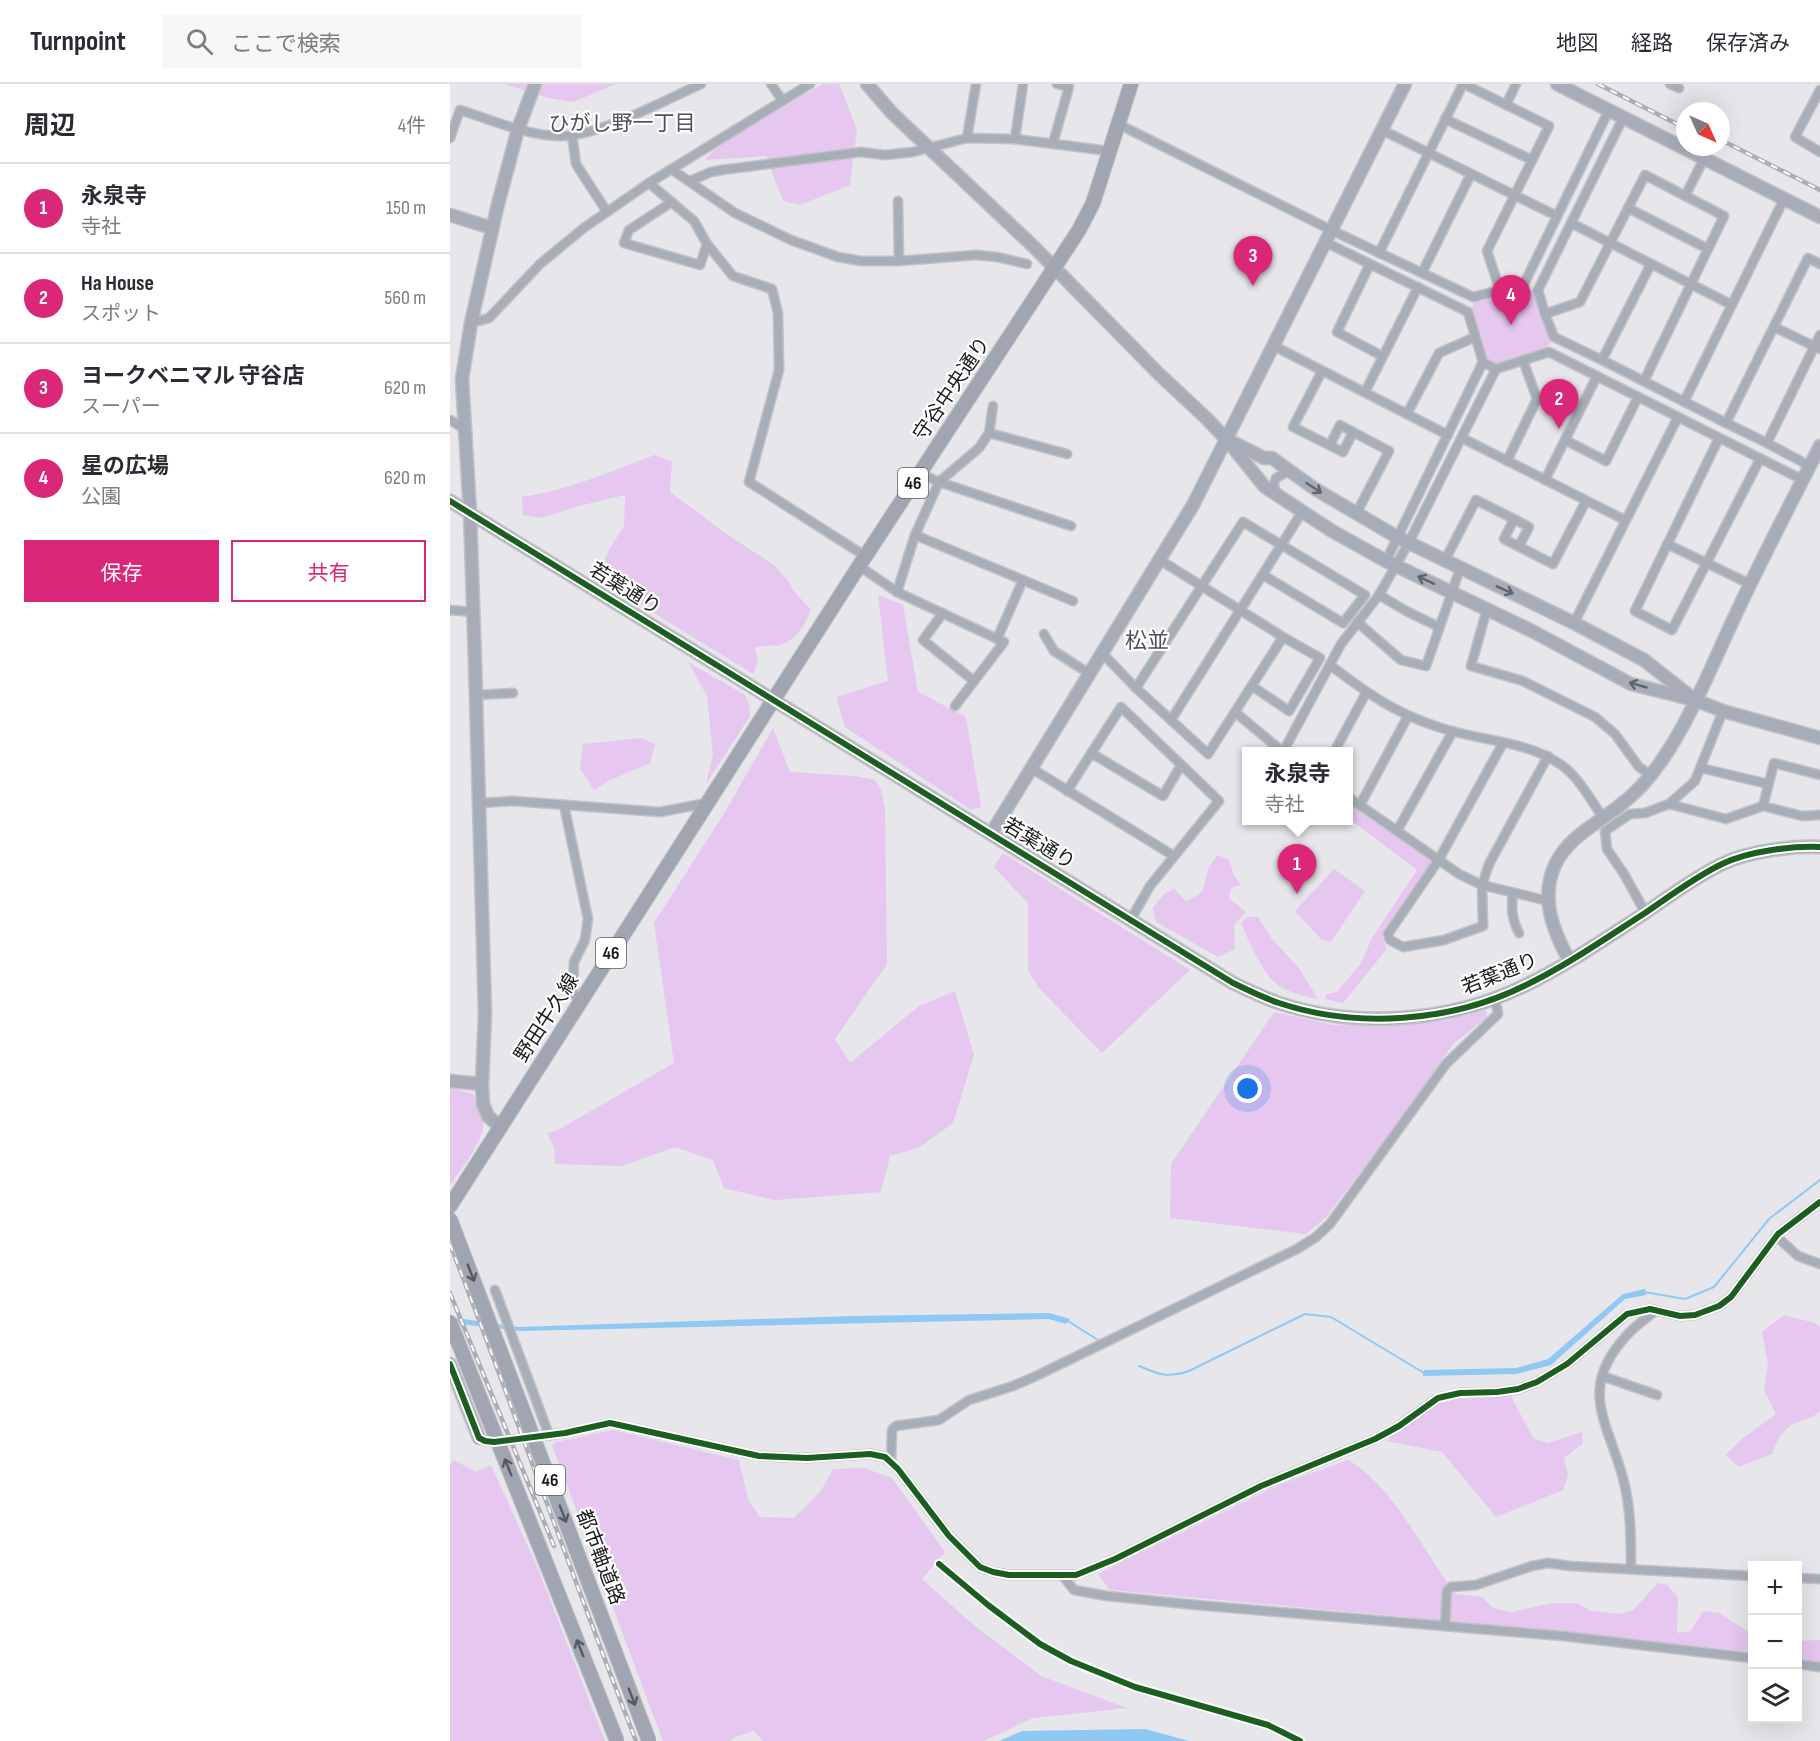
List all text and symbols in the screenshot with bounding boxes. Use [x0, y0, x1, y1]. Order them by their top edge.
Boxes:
search box [162, 14, 582, 68]
text: Turnpoint [30, 25, 126, 58]
icon: search [183, 25, 216, 58]
text: ここで検索 [231, 31, 341, 58]
text: 地図 [1556, 31, 1598, 56]
text: 経路 [1631, 31, 1673, 56]
text: 保存済み [1706, 31, 1790, 56]
north arrow [1676, 102, 1730, 156]
text: 周辺 [24, 111, 76, 142]
district label: ひがし野一丁目 [549, 111, 696, 136]
text: 4件 [398, 114, 426, 138]
text: 永泉寺 [81, 183, 147, 210]
text: 1 [40, 196, 47, 220]
text: 150 m [386, 196, 426, 220]
text: 寺社 [81, 215, 121, 239]
pin: 3 [1234, 236, 1272, 286]
text: Ha House [81, 270, 154, 297]
pin: 4 [1492, 276, 1530, 325]
text: 2 [39, 286, 48, 310]
text: 560 m [384, 286, 426, 310]
text: スポット [81, 302, 161, 326]
street label: 守谷中央通り [908, 333, 996, 445]
text: ヨークベニマル 守谷店 [81, 363, 304, 390]
text: 3 [39, 376, 48, 400]
text: 620 m [384, 376, 426, 400]
pin: 2 [1540, 380, 1578, 429]
text: スーパー [81, 395, 161, 419]
text: 星の広場 [81, 453, 169, 480]
text: 4 [39, 466, 48, 490]
text: 620 m [384, 466, 426, 490]
road number: 46 [898, 468, 928, 498]
one-way arrow [1305, 483, 1322, 495]
text: 公園 [81, 485, 121, 509]
button: 保存 [24, 540, 219, 602]
button: 共有 [231, 540, 426, 602]
street label: 若葉通り [585, 558, 665, 620]
one-way arrow [1417, 574, 1435, 586]
one-way arrow [1495, 584, 1513, 596]
district label: 松並 [1125, 628, 1169, 655]
one-way arrow [1629, 679, 1648, 690]
popup [1242, 747, 1353, 825]
text: 永泉寺 [1264, 761, 1331, 788]
text: 寺社 [1264, 793, 1304, 817]
street label: 若葉通り [999, 813, 1079, 875]
pin: 1 [1278, 844, 1316, 894]
road number: 46 [596, 938, 626, 968]
street label: 若葉通り [1458, 948, 1542, 1000]
street label: 野田牛久線 [510, 970, 584, 1066]
your location [1233, 1074, 1262, 1103]
one-way arrow [466, 1263, 477, 1282]
one-way arrow [501, 1458, 512, 1476]
road number: 46 [535, 1465, 565, 1495]
one-way arrow [558, 1504, 569, 1523]
street label: 都市軸道路 [571, 1506, 629, 1608]
map controls [1748, 1561, 1802, 1723]
button: + [1748, 1561, 1802, 1615]
button: − [1748, 1615, 1802, 1669]
one-way arrow [574, 1639, 585, 1657]
button: layers [1748, 1669, 1802, 1723]
one-way arrow [627, 1687, 638, 1706]

